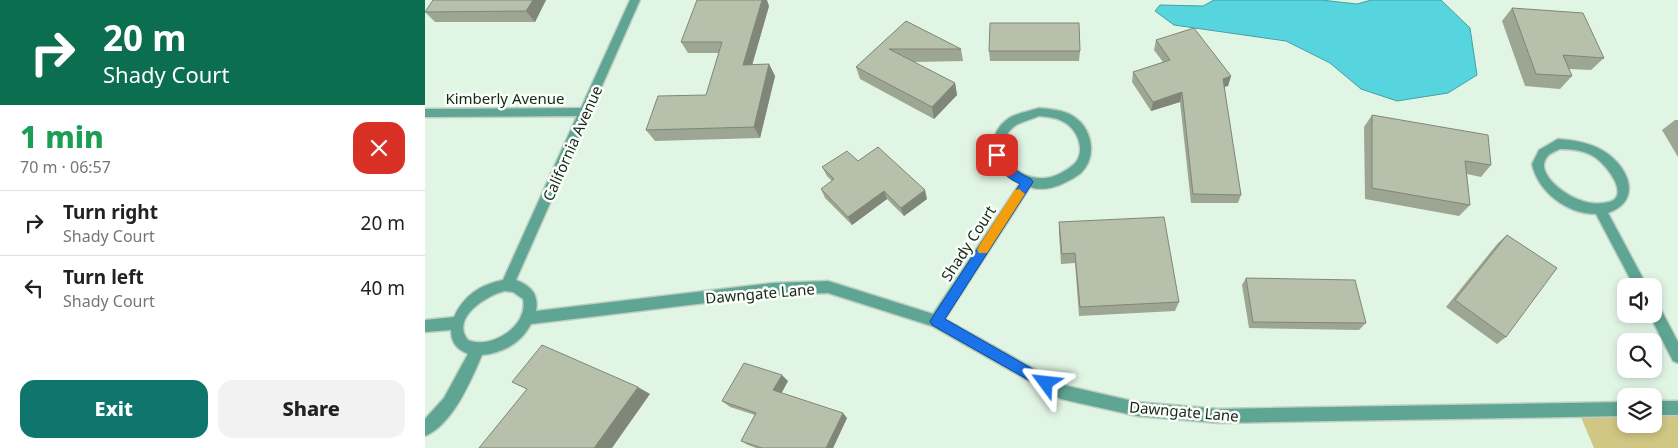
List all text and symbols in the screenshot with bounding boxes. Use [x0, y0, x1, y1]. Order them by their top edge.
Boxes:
text: 20 m [103, 14, 186, 61]
icon: right [20, 20, 85, 85]
text: Shady Court [103, 59, 229, 89]
street label: California Avenue [538, 82, 606, 204]
street label: Kimberly Avenue [445, 88, 565, 108]
text: 1 min [20, 116, 104, 157]
button: close [353, 122, 405, 174]
pin [976, 134, 1018, 176]
icon: arrive [983, 141, 1011, 169]
text: 70 m · 06:57 [20, 156, 111, 178]
text: Turn right [63, 199, 158, 225]
street label: Shady Court [936, 201, 1000, 285]
icon: right [20, 209, 48, 237]
text: 20 m [361, 210, 405, 236]
text: Shady Court [63, 225, 155, 247]
text: Turn left [63, 264, 144, 290]
icon: left [20, 274, 48, 302]
text: 40 m [361, 275, 405, 301]
street label: Dawngate Lane [704, 278, 816, 308]
map controls [1617, 278, 1662, 433]
button: sound [1617, 278, 1662, 323]
text: Shady Court [63, 290, 155, 312]
button: search [1617, 333, 1662, 378]
position arrow [1019, 356, 1071, 408]
button: Exit [20, 380, 208, 438]
button: Share [218, 380, 405, 438]
button: layers [1617, 388, 1662, 433]
street label: Dawngate Lane [1128, 396, 1240, 426]

